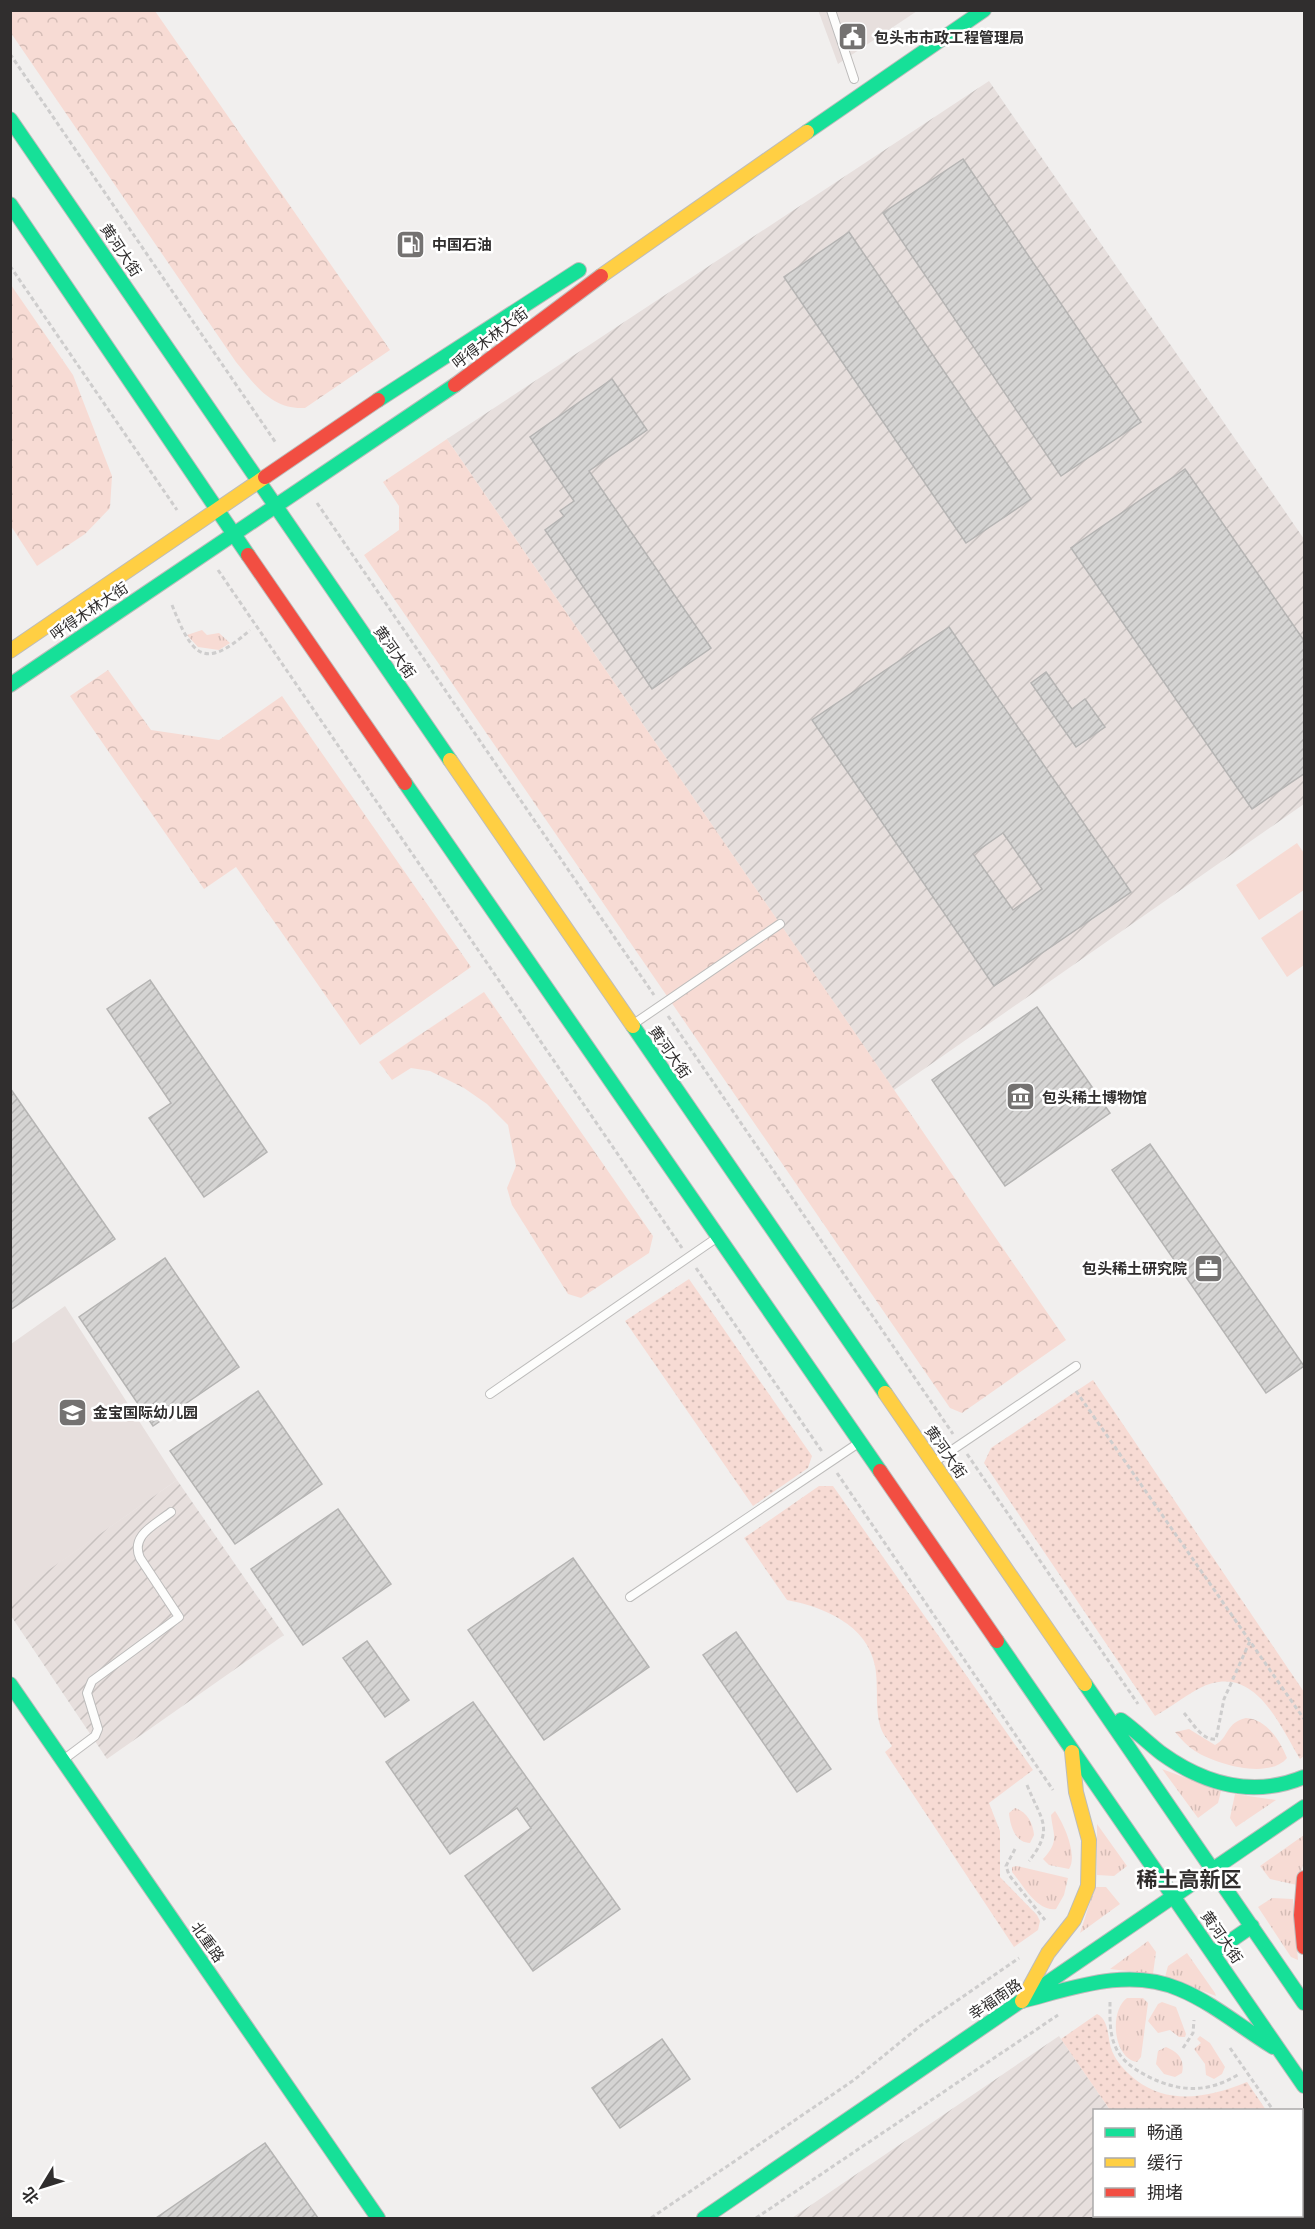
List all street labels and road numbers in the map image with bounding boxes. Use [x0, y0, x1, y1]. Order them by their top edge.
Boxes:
street label: 黄河大街 [97, 220, 145, 280]
street label: 呼得木林大街 [449, 304, 531, 372]
street label: 呼得木林大街 [47, 579, 131, 643]
street label: 黄河大街 [371, 623, 419, 681]
street label: 黄河大街 [646, 1023, 694, 1081]
street label: 黄河大街 [922, 1423, 970, 1481]
street label: 黄河大街 [1198, 1908, 1246, 1966]
street label: 北重路 [188, 1919, 228, 1965]
street label: 幸福南路 [965, 1975, 1025, 2023]

